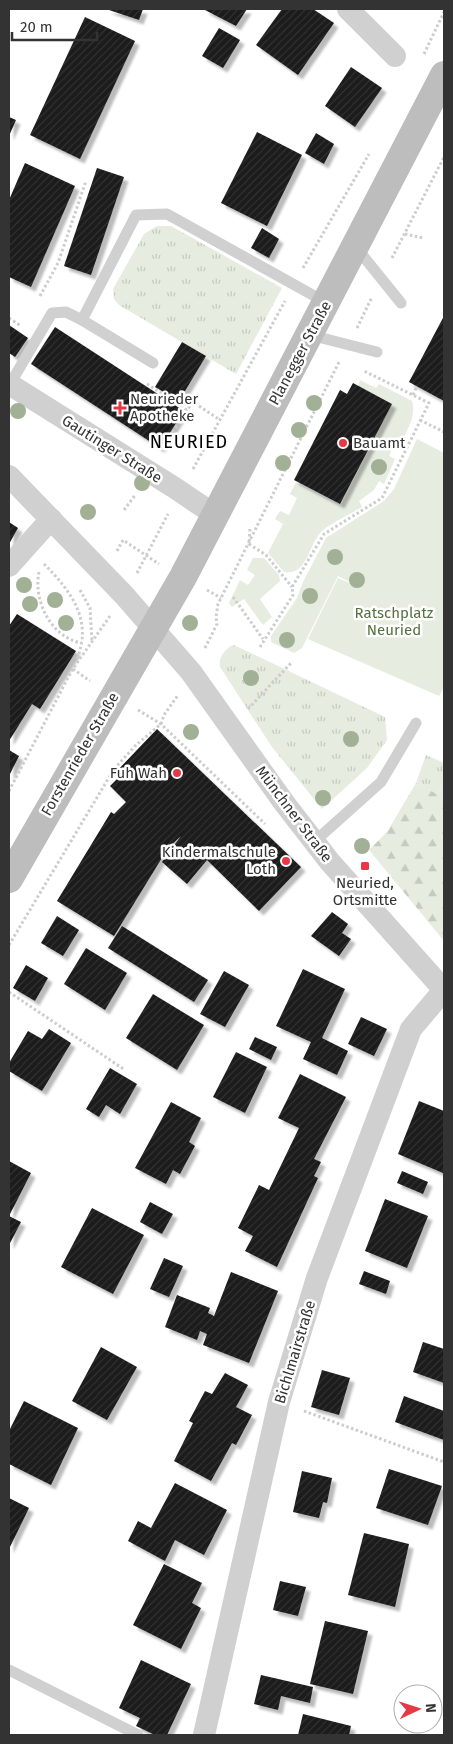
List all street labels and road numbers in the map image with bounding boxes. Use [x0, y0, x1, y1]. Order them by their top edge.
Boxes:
street label: Planegger Straße [265, 298, 335, 408]
street label: Gautinger Straße [59, 411, 165, 487]
street label: Forstenrieder Straße [37, 689, 123, 819]
street label: Münchner Straße [252, 762, 336, 866]
street label: Bichlmairstraße [271, 1298, 319, 1406]

